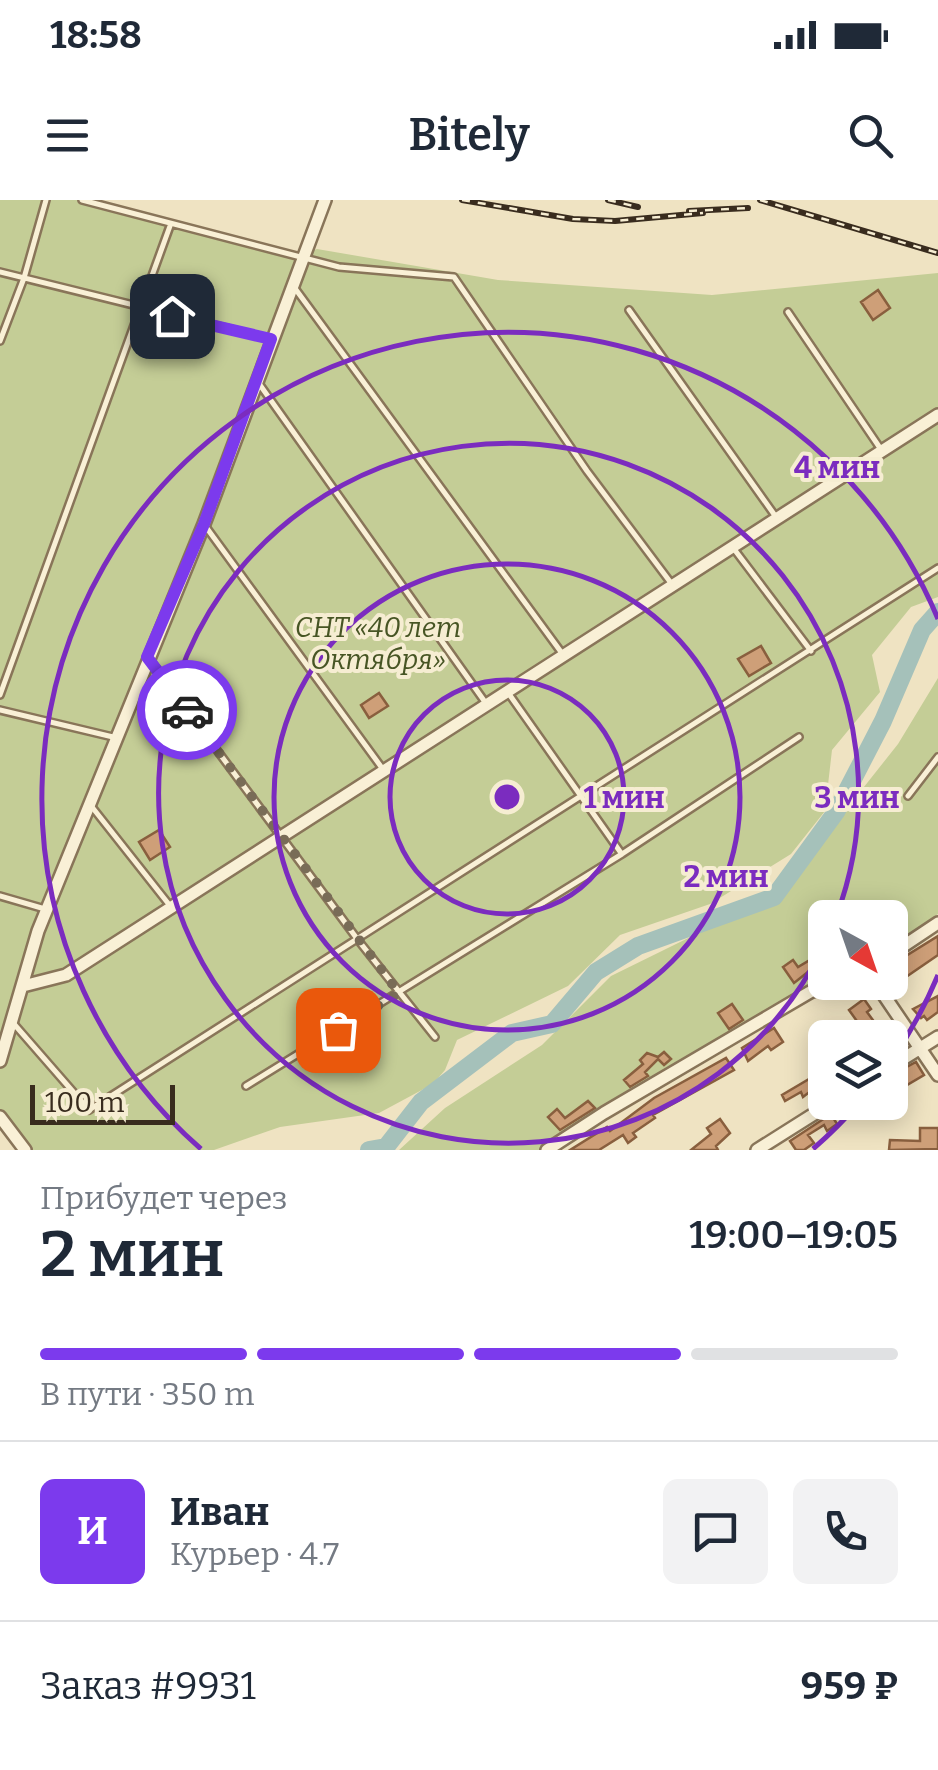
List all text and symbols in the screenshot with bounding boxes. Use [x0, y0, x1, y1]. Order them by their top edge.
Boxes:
text: 18:58 [50, 12, 142, 58]
icon: menu [40, 108, 95, 163]
text: Bitely [408, 108, 530, 162]
icon: search [843, 108, 898, 163]
pin [130, 274, 215, 359]
icon: home [145, 289, 200, 344]
text: 4 мин [794, 450, 880, 486]
park label: СНТ «40 лет Октября» [295, 611, 461, 676]
courier [137, 660, 237, 760]
icon: car [160, 683, 215, 738]
centre of rings [489, 779, 525, 815]
text: 1 мин [583, 780, 665, 816]
text: 3 мин [814, 780, 900, 816]
text: 2 мин [683, 859, 769, 895]
north arrow [808, 900, 908, 1000]
map controls [808, 900, 908, 1120]
pin [296, 988, 381, 1073]
icon: bag [311, 1003, 366, 1058]
button: layers [808, 1020, 908, 1120]
scale bar [30, 1080, 175, 1124]
text: 100 m [45, 1086, 125, 1119]
text: Прибудет через [40, 1179, 287, 1217]
text: 19:00–19:05 [689, 1212, 898, 1258]
text: 2 мин [40, 1215, 224, 1293]
text: В пути · 350 m [40, 1375, 255, 1413]
button: chat [663, 1479, 768, 1584]
button: phone [793, 1479, 898, 1584]
text: Иван [170, 1489, 269, 1535]
text: И [77, 1508, 108, 1554]
text: Курьер · 4.7 [170, 1535, 339, 1573]
text: Заказ #9931 [40, 1663, 256, 1709]
text: 959 ₽ [801, 1663, 898, 1709]

